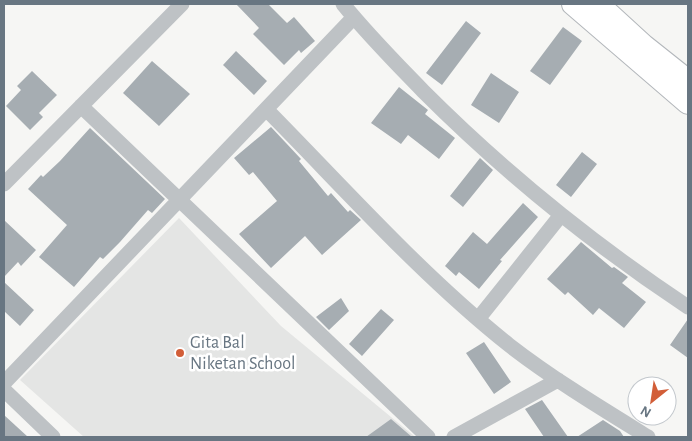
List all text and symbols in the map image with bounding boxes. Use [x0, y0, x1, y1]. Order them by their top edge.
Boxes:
place label: Gita Bal Niketan School [190, 334, 296, 373]
marker: Gita Bal Niketan School [174, 347, 186, 359]
north arrow [627, 376, 677, 426]
text: N [638, 403, 654, 420]

